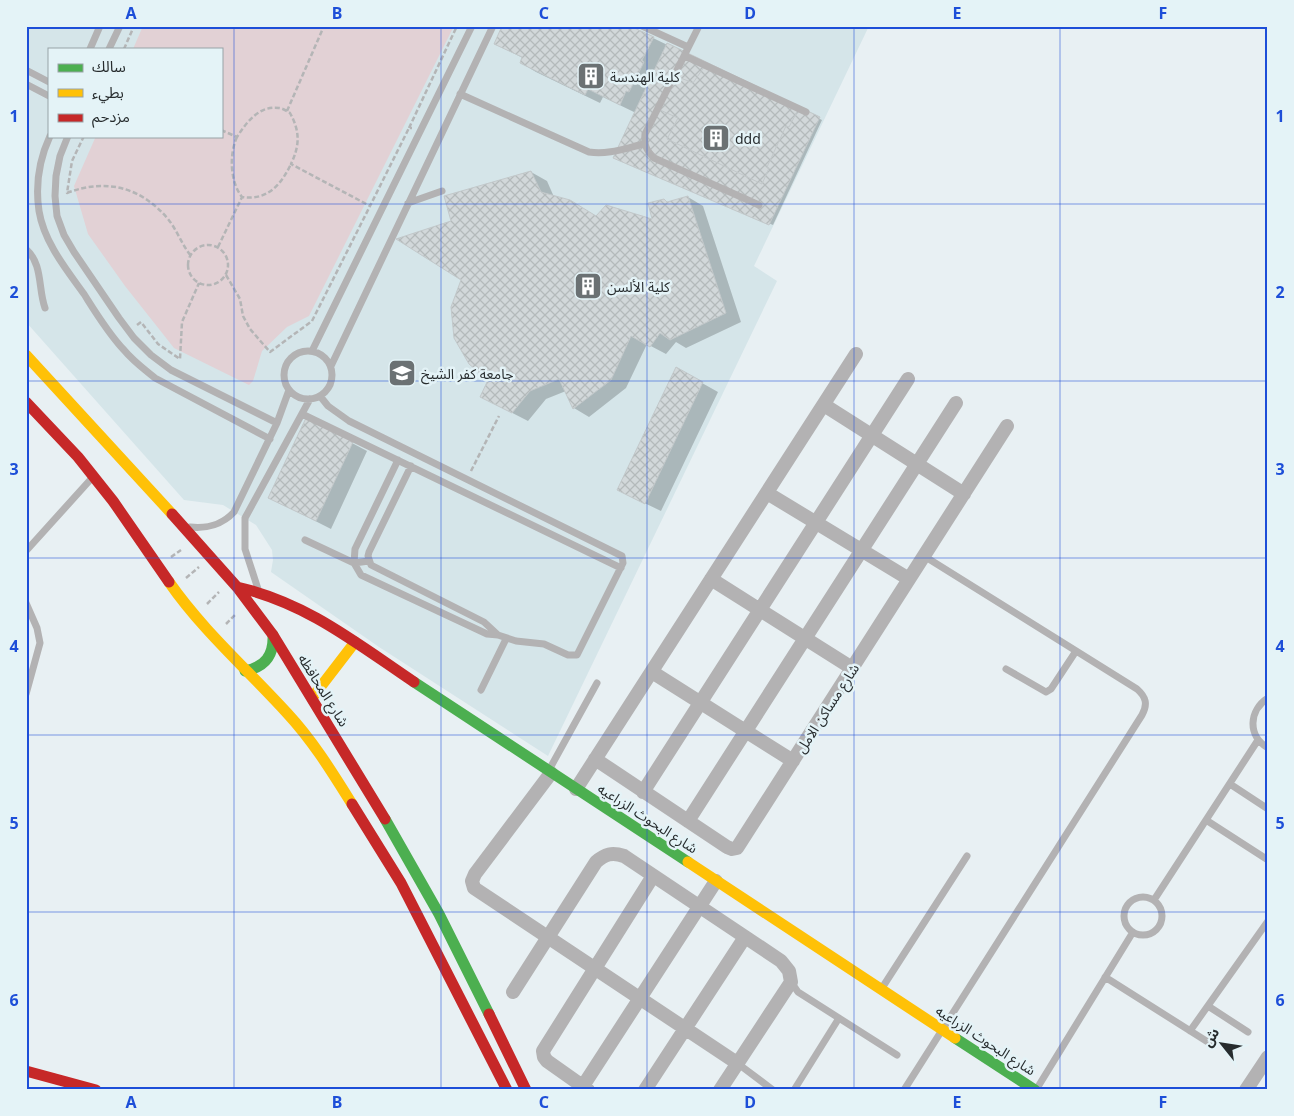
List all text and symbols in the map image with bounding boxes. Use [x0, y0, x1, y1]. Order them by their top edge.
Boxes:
text: A [125, 2, 137, 24]
text: B [332, 2, 342, 24]
text: C [539, 2, 549, 24]
text: D [744, 2, 756, 24]
text: E [953, 2, 962, 24]
text: F [1159, 2, 1167, 24]
legend [48, 48, 222, 138]
text: سالك [92, 56, 126, 76]
building icon: كلية الهندسة [576, 61, 606, 91]
place label: كلية الهندسة [610, 67, 680, 86]
text: بطيء [92, 82, 124, 104]
text: 1 [9, 105, 19, 127]
text: 1 [1275, 105, 1285, 127]
text: مزدحم [92, 106, 130, 128]
building icon: ddd [701, 123, 731, 153]
place label: ddd [735, 129, 761, 148]
building icon: كلية الألسن [573, 271, 603, 301]
place label: كلية الألسن [607, 277, 670, 296]
text: 2 [9, 281, 19, 303]
text: 2 [1275, 281, 1285, 303]
school or university icon: جامعة كفر الشيخ [387, 358, 417, 388]
place label: جامعة كفر الشيخ [421, 364, 513, 385]
text: 3 [9, 458, 19, 480]
text: 3 [1275, 458, 1285, 480]
text: 4 [9, 635, 19, 657]
text: 4 [1275, 635, 1285, 657]
street label: شارع المحافظه [293, 650, 354, 731]
street label: شارع مساكن الامل [791, 660, 865, 757]
street label: شارع البحوث الزراعيه [593, 779, 702, 859]
text: 5 [9, 812, 19, 834]
text: 5 [1275, 812, 1285, 834]
text: 6 [9, 989, 19, 1011]
text: 6 [1275, 989, 1285, 1011]
street label: شارع البحوث الزراعيه [931, 1001, 1040, 1081]
north arrow [1196, 1018, 1246, 1068]
text: ش [1197, 1024, 1223, 1050]
text: A [125, 1091, 137, 1113]
text: B [332, 1091, 342, 1113]
text: C [539, 1091, 549, 1113]
text: D [744, 1091, 756, 1113]
text: E [953, 1091, 962, 1113]
text: F [1159, 1091, 1167, 1113]

